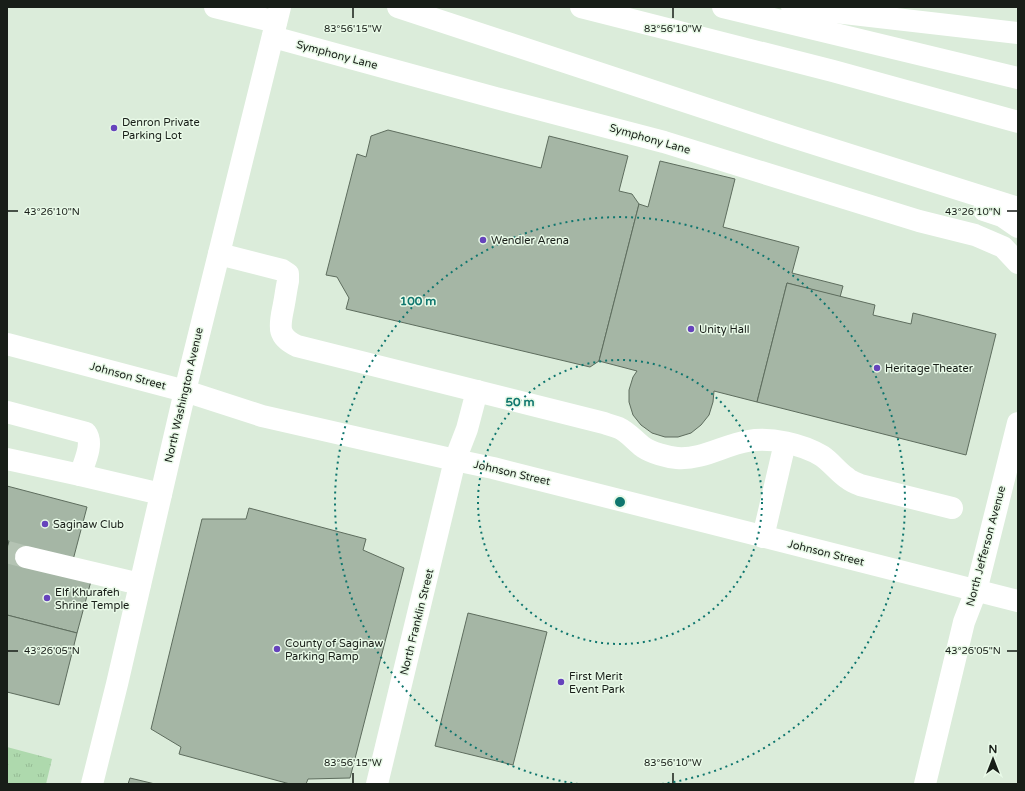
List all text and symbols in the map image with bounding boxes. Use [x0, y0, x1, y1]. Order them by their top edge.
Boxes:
text: 83°56'15"W [324, 23, 382, 35]
text: 83°56'10"W [644, 23, 702, 35]
street label: Symphony Lane [295, 38, 379, 72]
place label: Denron Private Parking Lot [122, 116, 200, 142]
street label: Symphony Lane [608, 121, 692, 157]
marker: Denron Private Parking Lot [109, 123, 119, 133]
text: 43°26'10"N [24, 206, 80, 218]
text: 43°26'10"N [945, 206, 1001, 218]
place label: Wendler Arena [491, 234, 569, 247]
marker: Wendler Arena [478, 235, 488, 245]
text: 100 m [400, 294, 436, 308]
place label: Unity Hall [699, 323, 749, 336]
marker: Unity Hall [686, 324, 696, 334]
street label: North Washington Avenue [162, 326, 206, 464]
street label: Johnson Street [89, 360, 167, 392]
place label: Heritage Theater [885, 362, 974, 375]
marker: Heritage Theater [872, 363, 882, 373]
text: 50 m [505, 395, 535, 409]
street label: Johnson Street [472, 458, 552, 488]
street label: North Jefferson Avenue [964, 484, 1008, 608]
centre of rings [613, 495, 627, 509]
place label: Saginaw Club [53, 518, 124, 531]
marker: Saginaw Club [40, 519, 50, 529]
street label: Johnson Street [786, 537, 866, 569]
street label: North Franklin Street [397, 567, 437, 677]
place label: Elf Khurafeh Shrine Temple [55, 586, 129, 612]
marker: Elf Khurafeh Shrine Temple [42, 593, 52, 603]
place label: County of Saginaw Parking Ramp [285, 637, 383, 663]
marker: County of Saginaw Parking Ramp [272, 644, 282, 654]
text: 43°26'05"N [24, 645, 80, 657]
text: 43°26'05"N [945, 645, 1001, 657]
place label: First Merit Event Park [569, 670, 625, 696]
marker: First Merit Event Park [556, 677, 566, 687]
north arrow [973, 739, 1013, 779]
text: N [989, 743, 997, 756]
text: 83°56'15"W [324, 757, 382, 769]
text: 83°56'10"W [644, 757, 702, 769]

